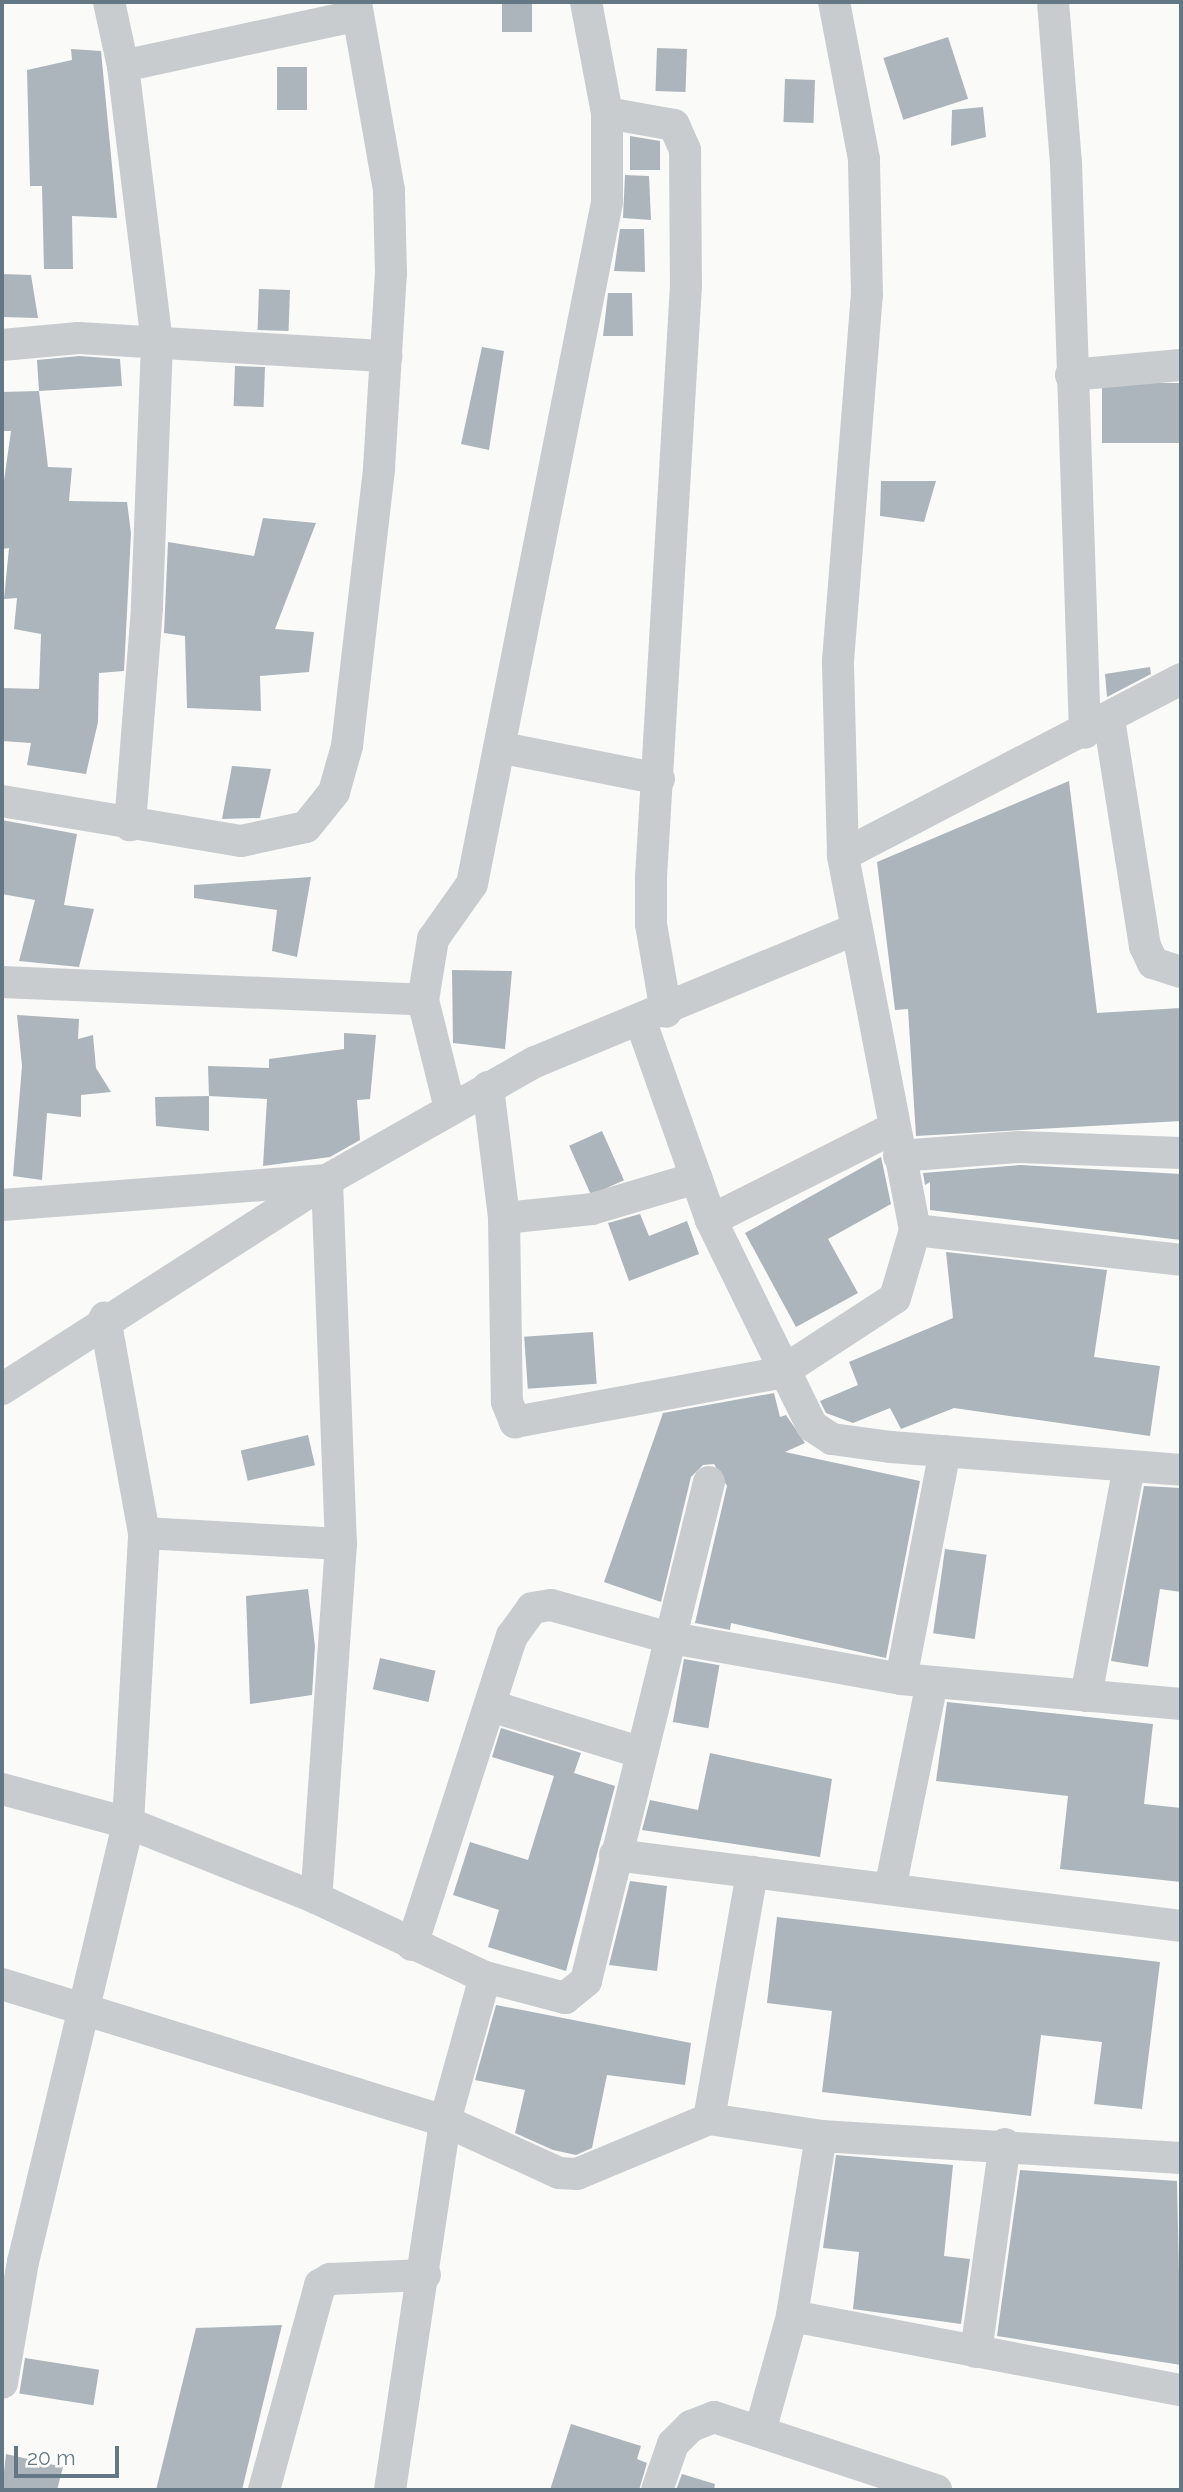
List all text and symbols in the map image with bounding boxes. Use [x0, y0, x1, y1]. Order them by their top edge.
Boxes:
scale bar [18, 2432, 122, 2476]
text: 20 m [27, 2445, 75, 2470]

